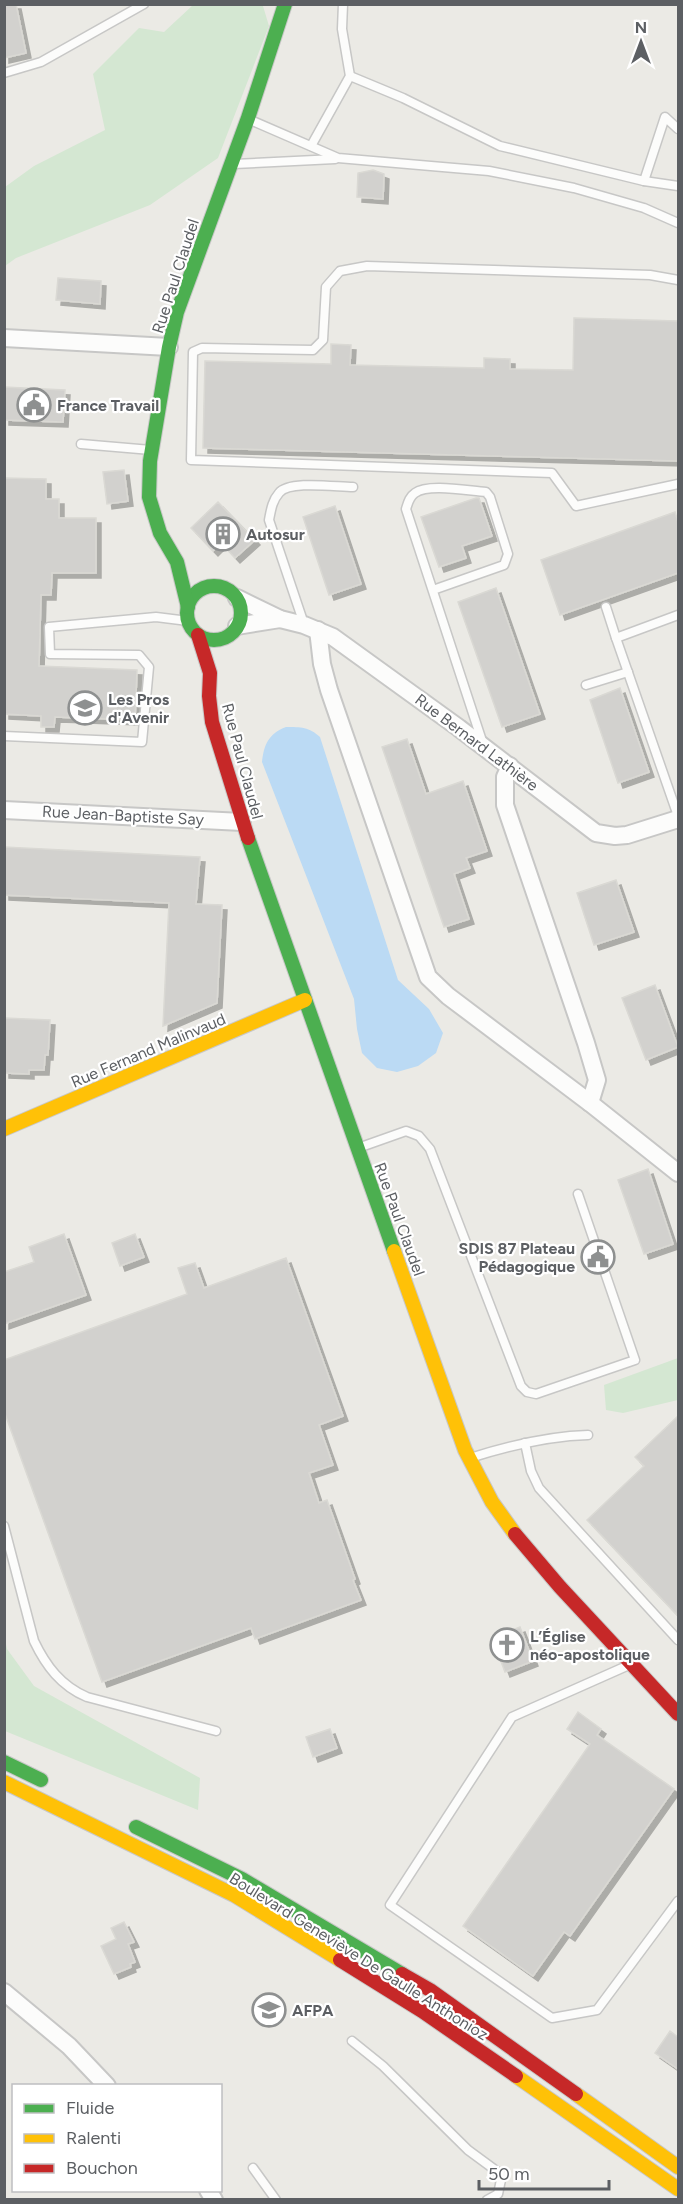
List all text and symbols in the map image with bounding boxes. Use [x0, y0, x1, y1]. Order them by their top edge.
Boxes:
north arrow [611, 12, 671, 72]
text: N [635, 18, 647, 37]
street label: Rue Paul Claudel [148, 217, 203, 336]
public building icon: France Travail [16, 387, 52, 423]
place label: France Travail [57, 396, 159, 415]
building icon: Autosur [205, 516, 241, 552]
place label: Autosur [246, 525, 305, 544]
school or university icon: Les Pros d'Avenir [67, 690, 103, 726]
place label: Les Pros d'Avenir [108, 690, 170, 727]
street label: Rue Bernard Lathière [411, 690, 542, 795]
street label: Rue Paul Claudel [218, 701, 267, 821]
street label: Rue Jean-Baptiste Say [42, 802, 205, 829]
street label: Rue Fernand Malinvaud [68, 1009, 228, 1092]
street label: Rue Paul Claudel [370, 1160, 429, 1278]
place label: SDIS 87 Plateau Pédagogique [459, 1239, 575, 1276]
public building icon: SDIS 87 Plateau Pédagogique [580, 1239, 616, 1275]
church icon: L’Église néo-apostolique [489, 1627, 525, 1663]
place label: L’Église néo-apostolique [530, 1627, 650, 1664]
street label: Boulevard Geneviève De Gaulle Anthonioz [226, 1869, 492, 2044]
school or university icon: AFPA [251, 1992, 287, 2028]
place label: AFPA [292, 2001, 334, 2020]
legend [12, 2084, 222, 2192]
text: Fluide [66, 2097, 115, 2119]
text: Ralenti [66, 2127, 121, 2149]
scale bar [479, 2153, 610, 2191]
text: Bouchon [66, 2157, 138, 2179]
text: 50 m [488, 2163, 530, 2185]

